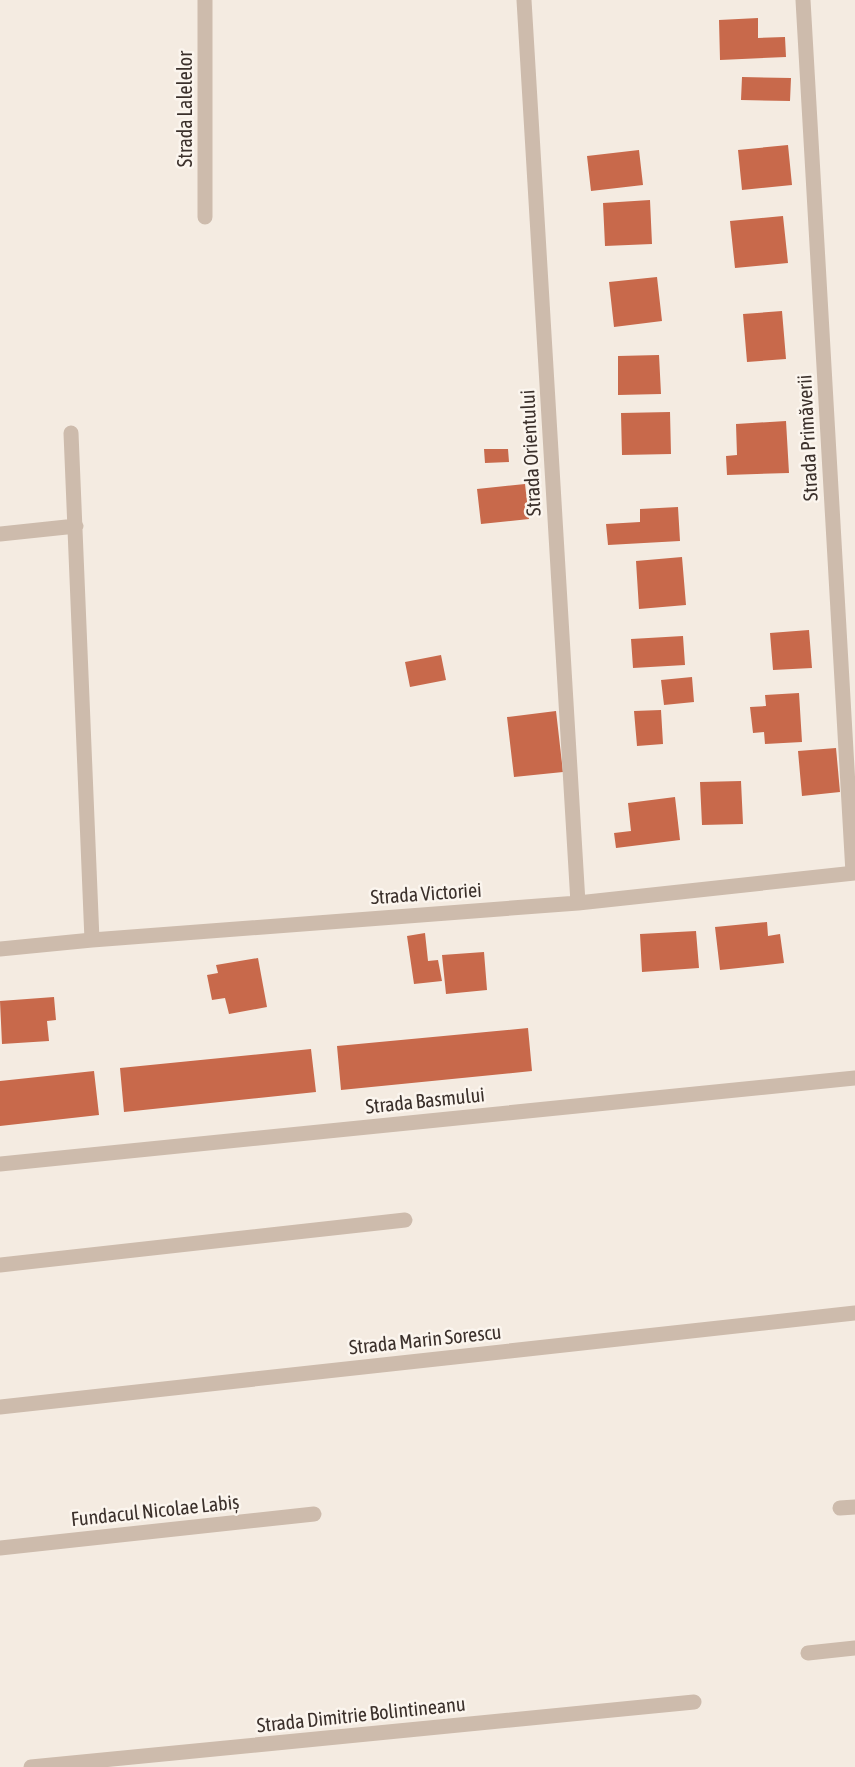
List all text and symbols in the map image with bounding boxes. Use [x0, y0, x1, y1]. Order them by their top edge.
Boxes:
street label: Strada Lalelelor [173, 50, 196, 167]
street label: Strada Primăverii [792, 374, 822, 502]
street label: Strada Orientului [515, 389, 545, 517]
street label: Strada Victoriei [370, 878, 482, 908]
street label: Strada Basmului [364, 1082, 486, 1118]
street label: Strada Marin Sorescu [348, 1320, 502, 1358]
street label: Fundacul Nicolae Labiș [70, 1490, 240, 1530]
street label: Strada Dimitrie Bolintineanu [256, 1692, 466, 1736]

